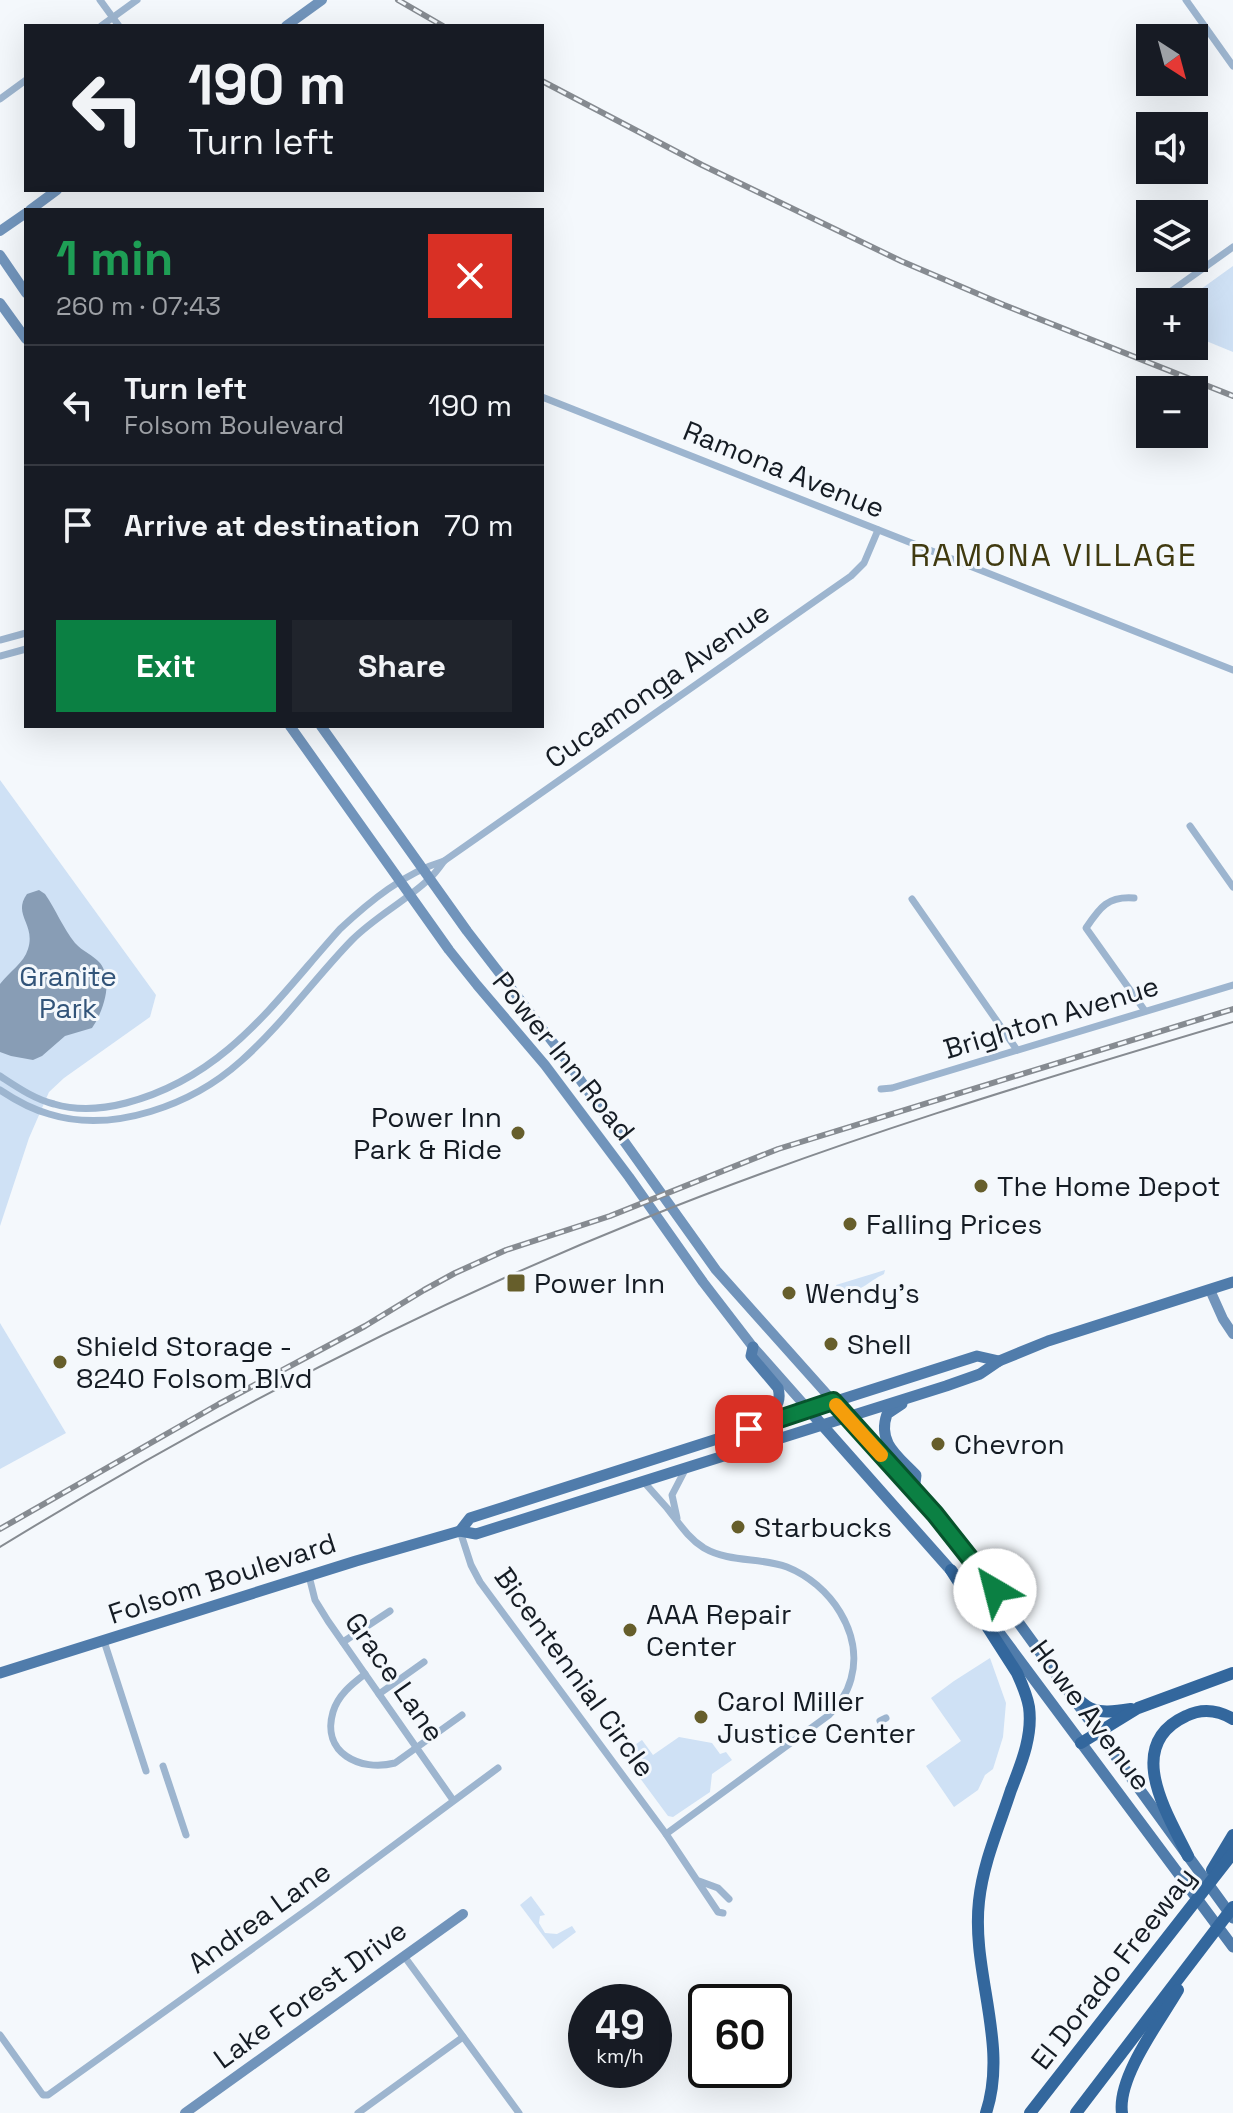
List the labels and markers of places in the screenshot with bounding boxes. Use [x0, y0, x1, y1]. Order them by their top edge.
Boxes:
place label: Power Inn Park & Ride [353, 1099, 502, 1167]
marker: Power Inn Park & Ride [509, 1124, 527, 1142]
place label: The Home Depot [997, 1168, 1221, 1204]
marker: The Home Depot [972, 1177, 990, 1195]
place label: Falling Prices [866, 1206, 1042, 1242]
marker: Falling Prices [841, 1215, 859, 1233]
place label: Power Inn [534, 1265, 665, 1301]
marker: Power Inn [505, 1272, 527, 1294]
place label: Wendy's [805, 1275, 920, 1311]
marker: Wendy's [780, 1284, 798, 1302]
place label: Shell [847, 1326, 912, 1362]
place label: Shield Storage - 8240 Folsom Blvd [76, 1328, 313, 1396]
marker: Shell [822, 1335, 840, 1353]
marker: Shield Storage - 8240 Folsom Blvd [51, 1353, 69, 1371]
pin [715, 1395, 783, 1463]
place label: Chevron [954, 1426, 1065, 1462]
marker: Chevron [929, 1435, 947, 1453]
place label: Starbucks [754, 1509, 892, 1545]
marker: Starbucks [729, 1518, 747, 1536]
place label: AAA Repair Center [646, 1596, 792, 1664]
marker: AAA Repair Center [621, 1621, 639, 1639]
place label: Carol Miller Justice Center [717, 1683, 916, 1751]
marker: Carol Miller Justice Center [692, 1708, 710, 1726]

